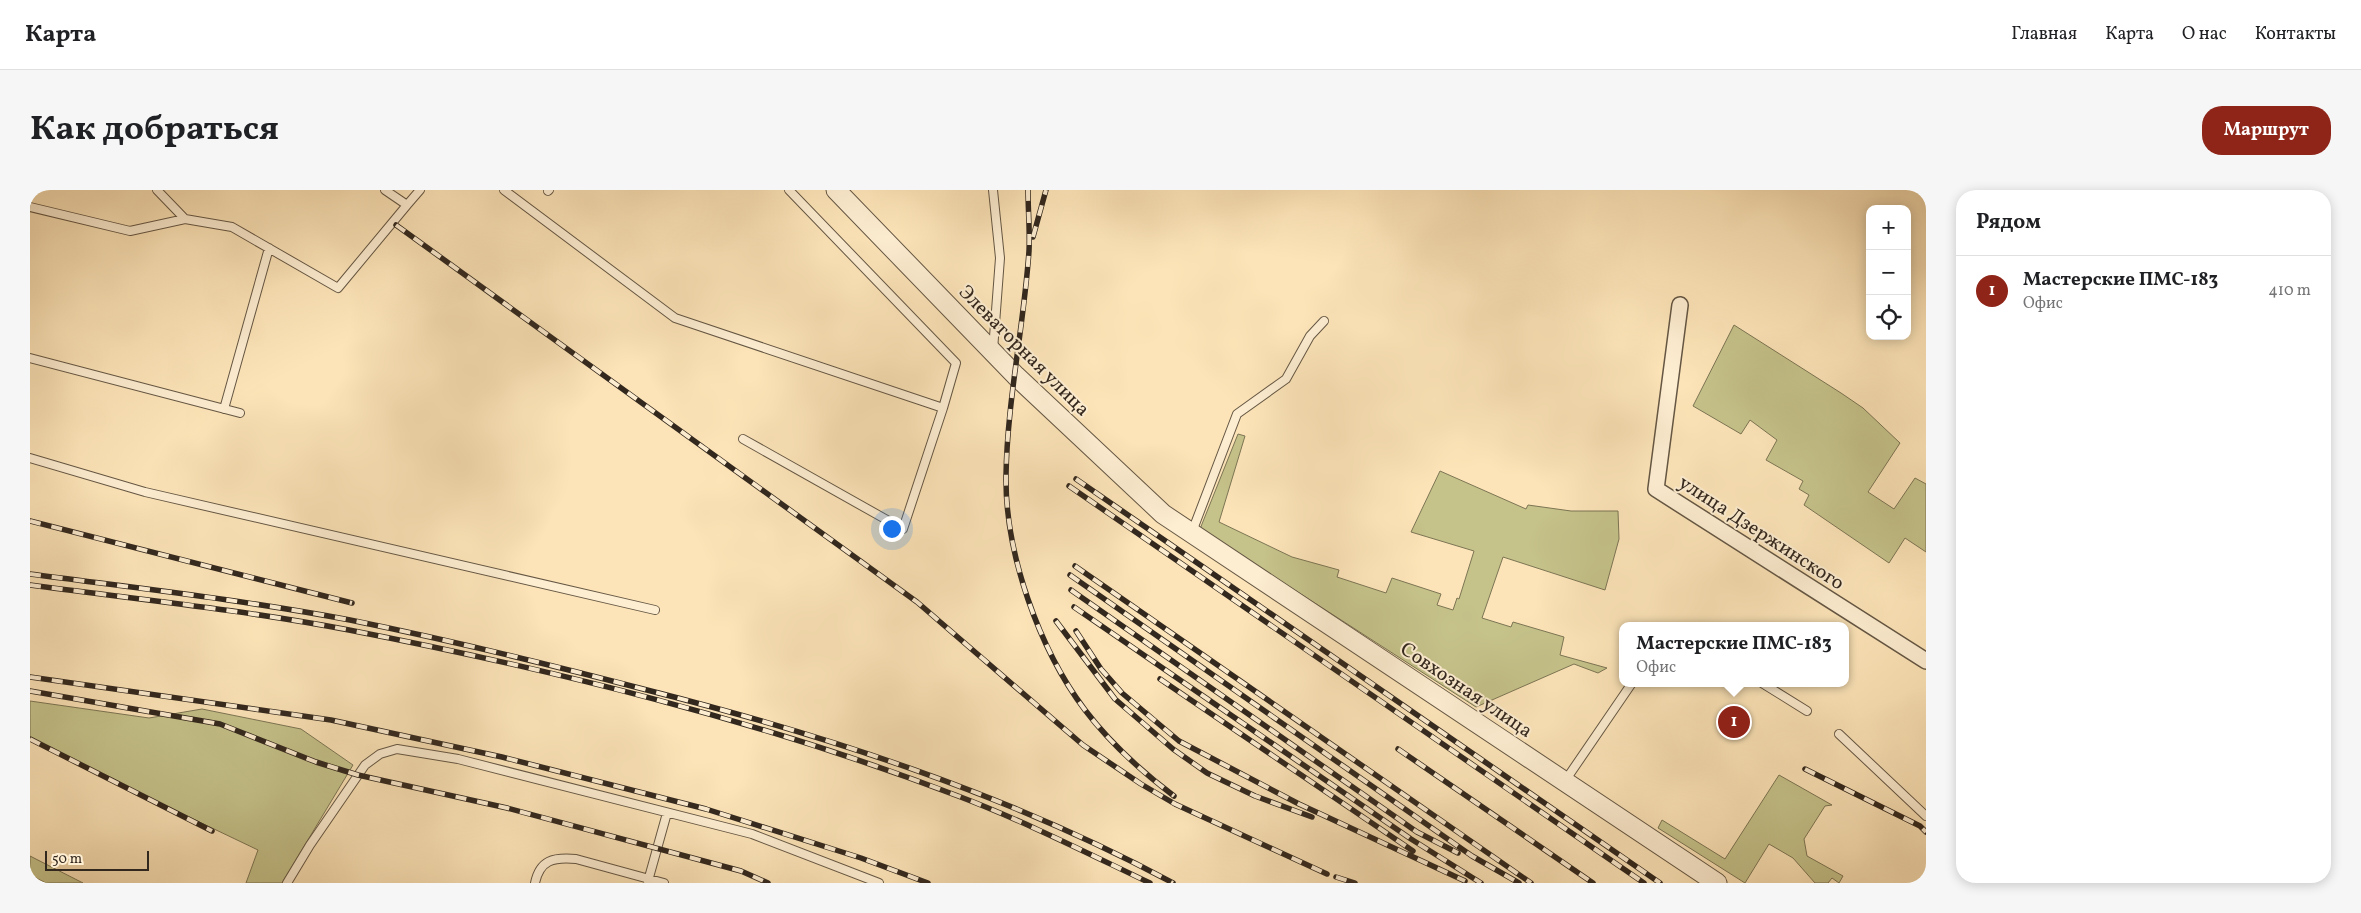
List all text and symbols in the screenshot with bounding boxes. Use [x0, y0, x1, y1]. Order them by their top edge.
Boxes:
text: Карта [25, 18, 96, 52]
text: Главная [2011, 22, 2077, 47]
text: Карта [2105, 22, 2154, 47]
text: О нас [2182, 22, 2227, 47]
text: Контакты [2255, 22, 2336, 47]
text: Как добраться [30, 106, 279, 154]
button: Маршрут [2202, 106, 2331, 155]
map controls [1866, 205, 1911, 340]
button: + [1866, 205, 1911, 250]
text: Рядом [1976, 208, 2041, 237]
button: − [1866, 250, 1911, 295]
text: Мастерские ПМС-183 [2023, 267, 2218, 293]
street label: Элеваторная улица [952, 279, 1096, 423]
text: 1 [1989, 280, 1995, 302]
text: 410 m [2268, 280, 2311, 302]
text: Офис [2023, 293, 2063, 315]
button: locate [1866, 295, 1911, 340]
street label: улица Дзержинского [1672, 469, 1849, 598]
your location [879, 516, 905, 542]
popup [1619, 622, 1849, 687]
text: Мастерские ПМС-183 [1636, 631, 1832, 657]
street label: Совхозная улица [1394, 636, 1538, 745]
text: Офис [1636, 657, 1676, 679]
pin: 1 [1718, 703, 1750, 741]
scale bar [45, 848, 149, 871]
text: 50 m [52, 850, 82, 869]

